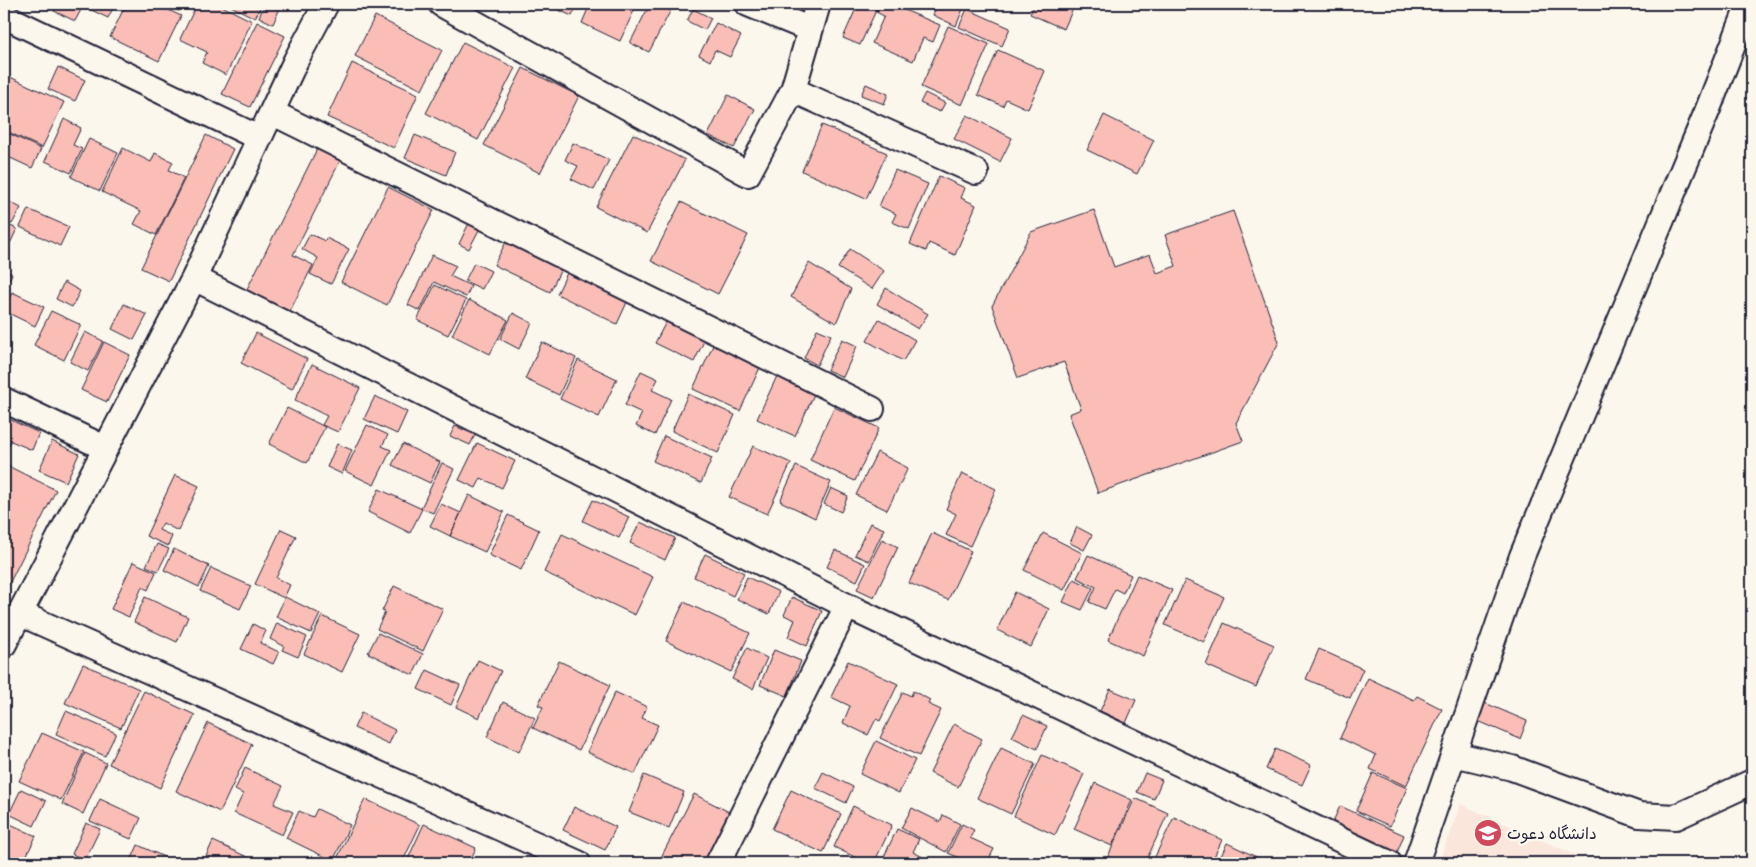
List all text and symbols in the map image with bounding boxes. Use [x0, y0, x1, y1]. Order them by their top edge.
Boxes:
school or university icon: دانشگاه دعوت [1473, 818, 1503, 848]
place label: دانشگاه دعوت [1507, 823, 1597, 844]

